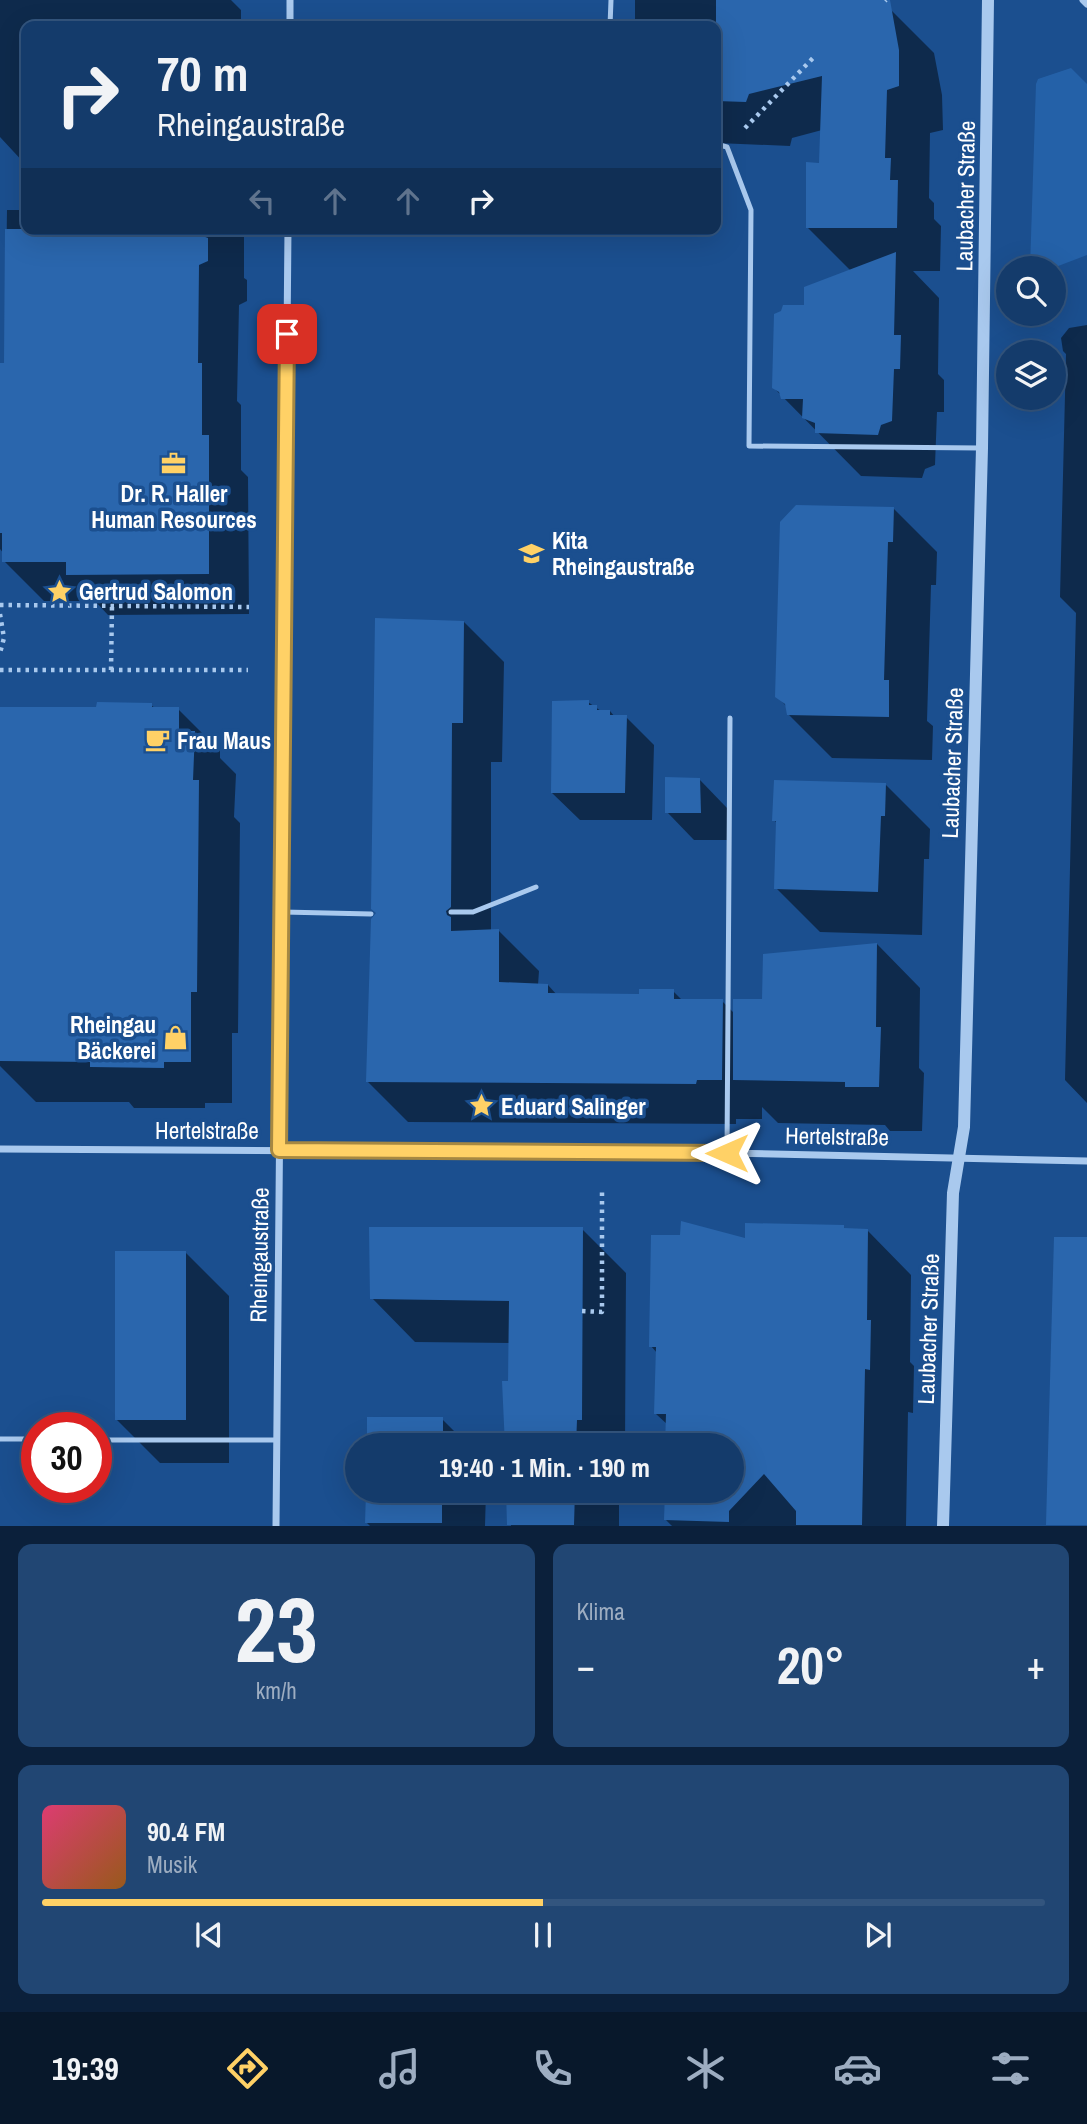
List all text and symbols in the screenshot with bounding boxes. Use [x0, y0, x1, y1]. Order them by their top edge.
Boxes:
text: 70 m [157, 40, 249, 106]
icon: right [42, 49, 133, 140]
text: Rheingaustraße [157, 103, 345, 146]
street label: Laubacher Straße [948, 120, 982, 272]
icon: left [243, 182, 281, 220]
icon: ahead [316, 182, 354, 220]
icon: ahead [389, 182, 427, 220]
icon: right [462, 182, 500, 220]
map controls [996, 256, 1066, 410]
button: search [996, 256, 1066, 326]
pin [257, 304, 317, 364]
icon: arrive [268, 315, 306, 353]
button: layers [996, 340, 1066, 410]
office icon: Dr. R. Haller Human Resources [160, 449, 188, 477]
place label: Dr. R. Haller Human Resources [91, 478, 257, 535]
place label: Kita Rheingaustraße [552, 525, 695, 582]
school or university icon: Kita Rheingaustraße [518, 539, 546, 567]
place label: Gertrud Salomon [79, 576, 233, 607]
place icon: Gertrud Salomon [45, 577, 73, 605]
street label: Laubacher Straße [934, 687, 970, 839]
place label: Frau Maus [177, 725, 271, 756]
cafe icon: Frau Maus [143, 726, 171, 754]
place label: Rheingau Bäckerei [70, 1009, 156, 1066]
shop icon: Rheingau Bäckerei [162, 1023, 190, 1051]
place label: Eduard Salinger [501, 1091, 646, 1122]
place icon: Eduard Salinger [467, 1092, 495, 1120]
street label: Hertelstraße [155, 1115, 259, 1146]
position arrow [690, 1116, 764, 1190]
street label: Hertelstraße [785, 1120, 889, 1152]
street label: Rheingaustraße [242, 1187, 276, 1323]
street label: Laubacher Straße [910, 1253, 946, 1405]
speed limit sign: 30 [21, 1412, 112, 1503]
text: 19:40 · 1 Min. · 190 m [439, 1450, 650, 1485]
text: 23 [235, 1568, 318, 1690]
text: Klima [577, 1596, 625, 1627]
text: 20° [777, 1630, 845, 1700]
text: − [577, 1640, 595, 1691]
text: + [1027, 1640, 1045, 1691]
text: km/h [256, 1675, 297, 1706]
text: 90.4 FM [147, 1814, 225, 1849]
text: Musik [147, 1849, 197, 1880]
icon: previous [190, 1916, 228, 1954]
icon: pause [524, 1916, 562, 1954]
icon: next [859, 1916, 897, 1954]
icon: directions [223, 2044, 272, 2093]
icon: music [375, 2044, 424, 2093]
icon: phone [528, 2044, 577, 2093]
icon: climate [681, 2044, 730, 2093]
icon: car [833, 2044, 882, 2093]
icon: filters [986, 2044, 1035, 2093]
text: 19:39 [52, 2047, 119, 2090]

